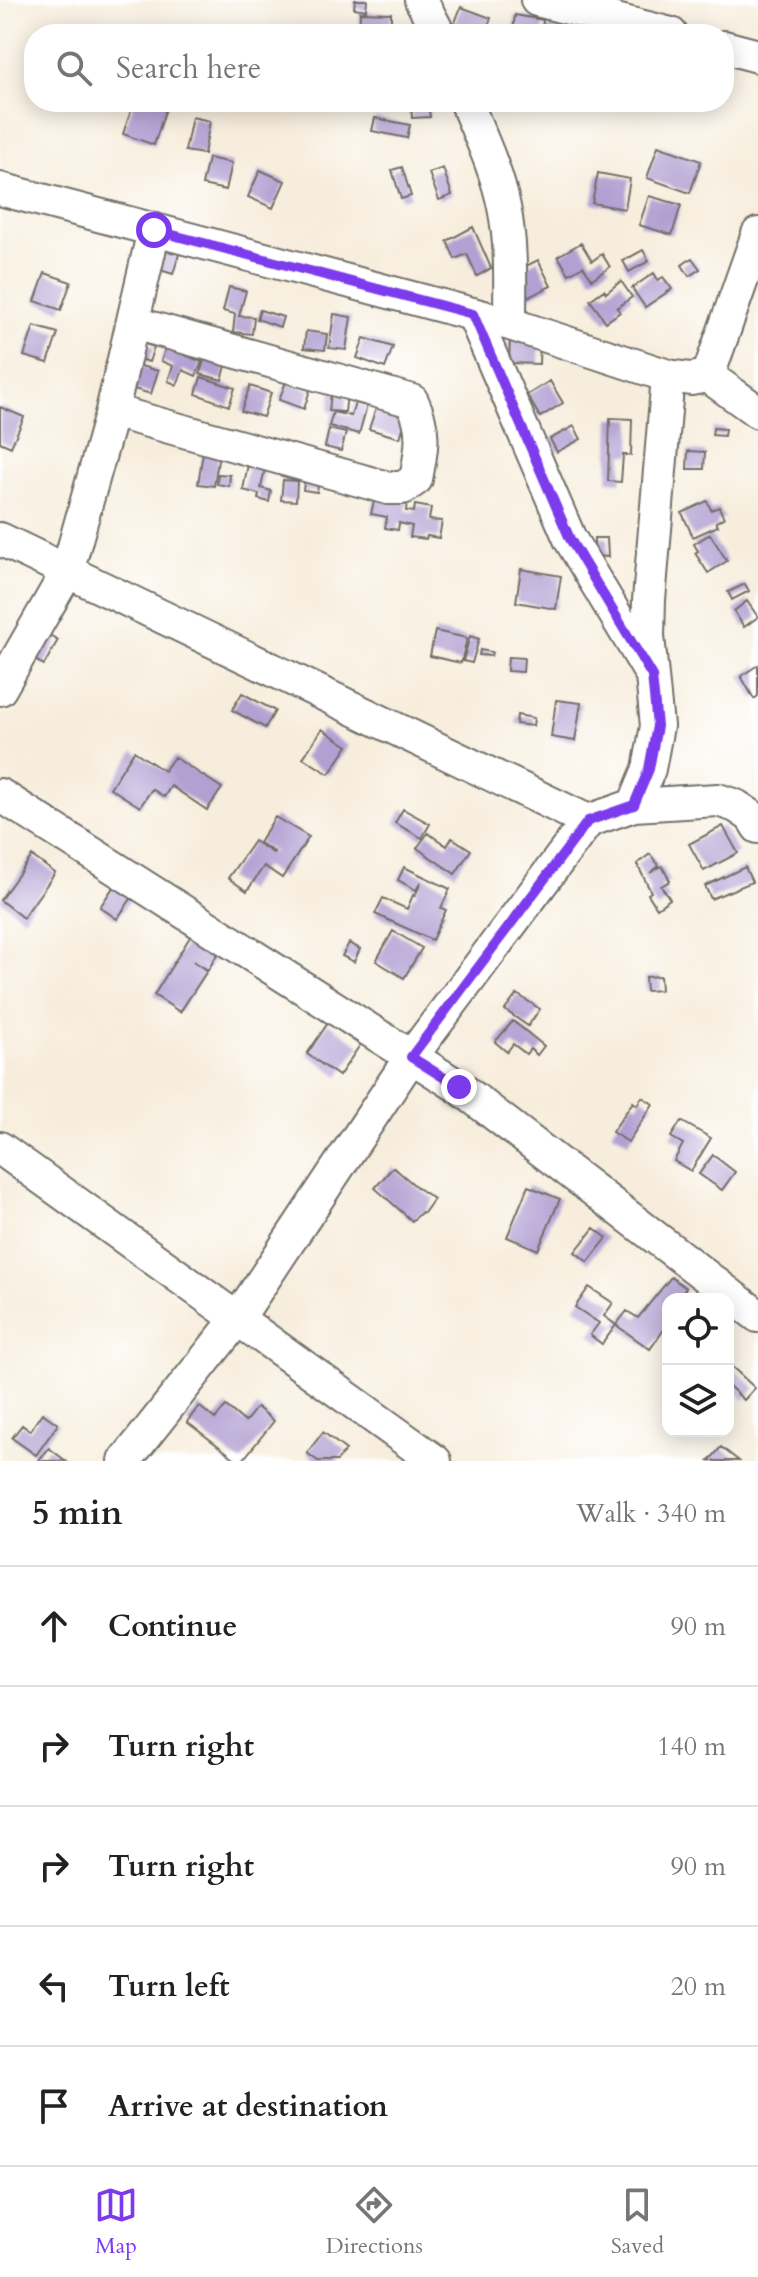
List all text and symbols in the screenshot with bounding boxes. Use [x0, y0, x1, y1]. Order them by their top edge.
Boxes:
search box [24, 24, 734, 112]
icon: search [52, 46, 96, 90]
text: Search here [116, 48, 261, 89]
route start [136, 212, 172, 248]
route end [441, 1069, 477, 1105]
map controls [662, 1293, 734, 1437]
button: locate [662, 1293, 734, 1365]
button: layers [662, 1365, 734, 1437]
text: 5 min [32, 1490, 123, 1536]
text: Walk · 340 m [576, 1496, 726, 1531]
icon: ahead [32, 1604, 76, 1648]
text: Continue [108, 1606, 237, 1647]
text: 90 m [670, 1609, 726, 1644]
icon: right [32, 1724, 76, 1768]
text: Turn right [108, 1726, 254, 1767]
text: 140 m [657, 1729, 726, 1764]
icon: right [32, 1844, 76, 1888]
text: Turn right [108, 1846, 254, 1887]
text: 90 m [670, 1849, 726, 1884]
icon: left [32, 1964, 76, 2008]
text: Turn left [108, 1966, 230, 2007]
text: 20 m [670, 1969, 726, 2004]
icon: arrive [32, 2084, 76, 2128]
text: Arrive at destination [108, 2086, 388, 2127]
tab: Map [94, 2183, 138, 2261]
tab: Directions [326, 2183, 423, 2261]
tab: Saved [611, 2183, 664, 2261]

